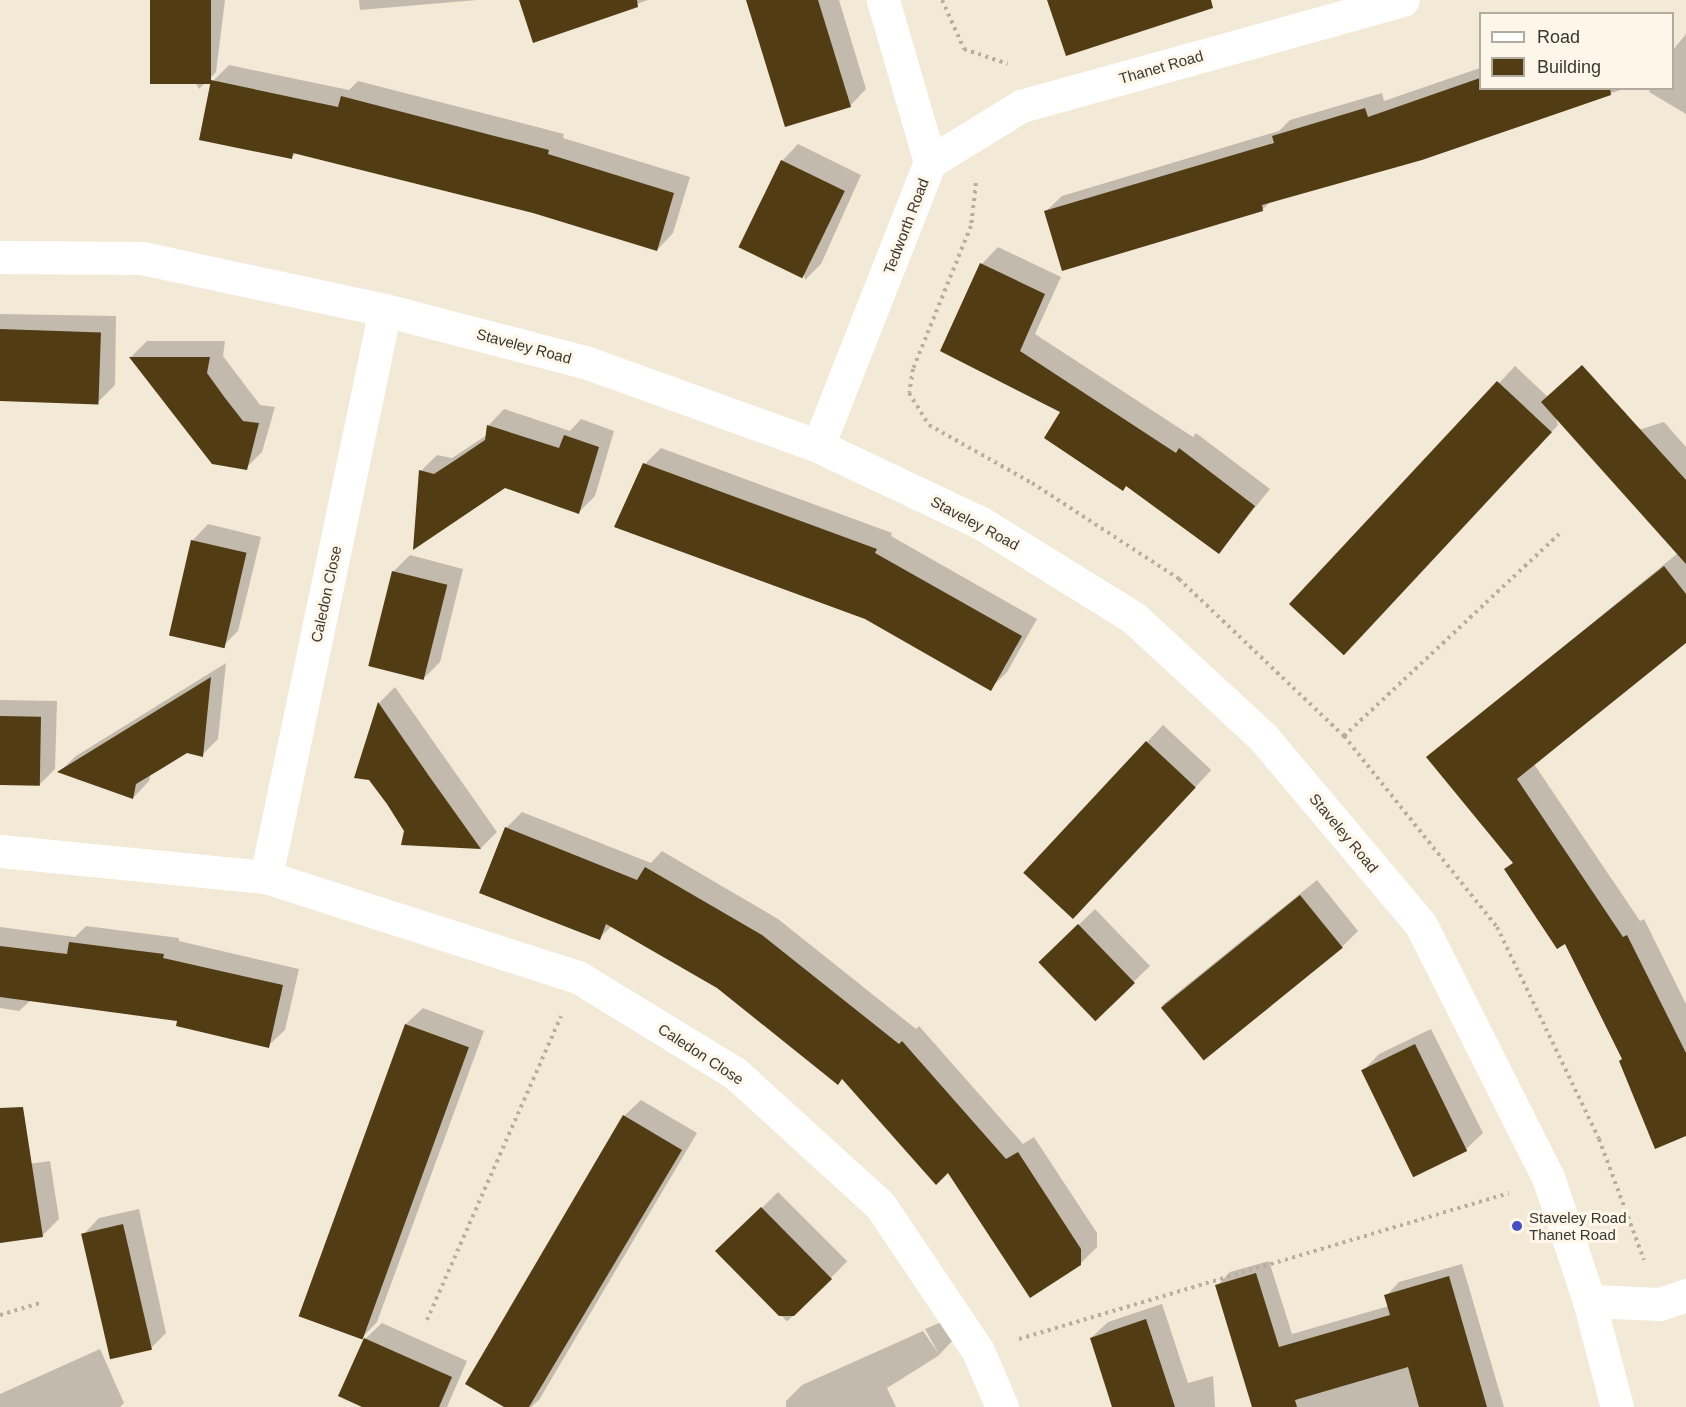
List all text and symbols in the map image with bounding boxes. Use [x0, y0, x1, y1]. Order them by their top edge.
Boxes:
legend [1479, 12, 1674, 90]
text: Road [1537, 27, 1580, 47]
street label: Thanet Road [1117, 46, 1205, 88]
text: Building [1537, 57, 1601, 77]
street label: Tedworth Road [880, 176, 932, 276]
street label: Staveley Road [475, 325, 573, 367]
street label: Staveley Road [928, 492, 1022, 554]
street label: Caledon Close [307, 544, 345, 644]
street label: Staveley Road [1306, 790, 1382, 876]
street label: Caledon Close [655, 1020, 747, 1088]
place label: Staveley Road Thanet Road [1529, 1208, 1627, 1243]
marker: Staveley Road Thanet Road [1510, 1219, 1524, 1233]

